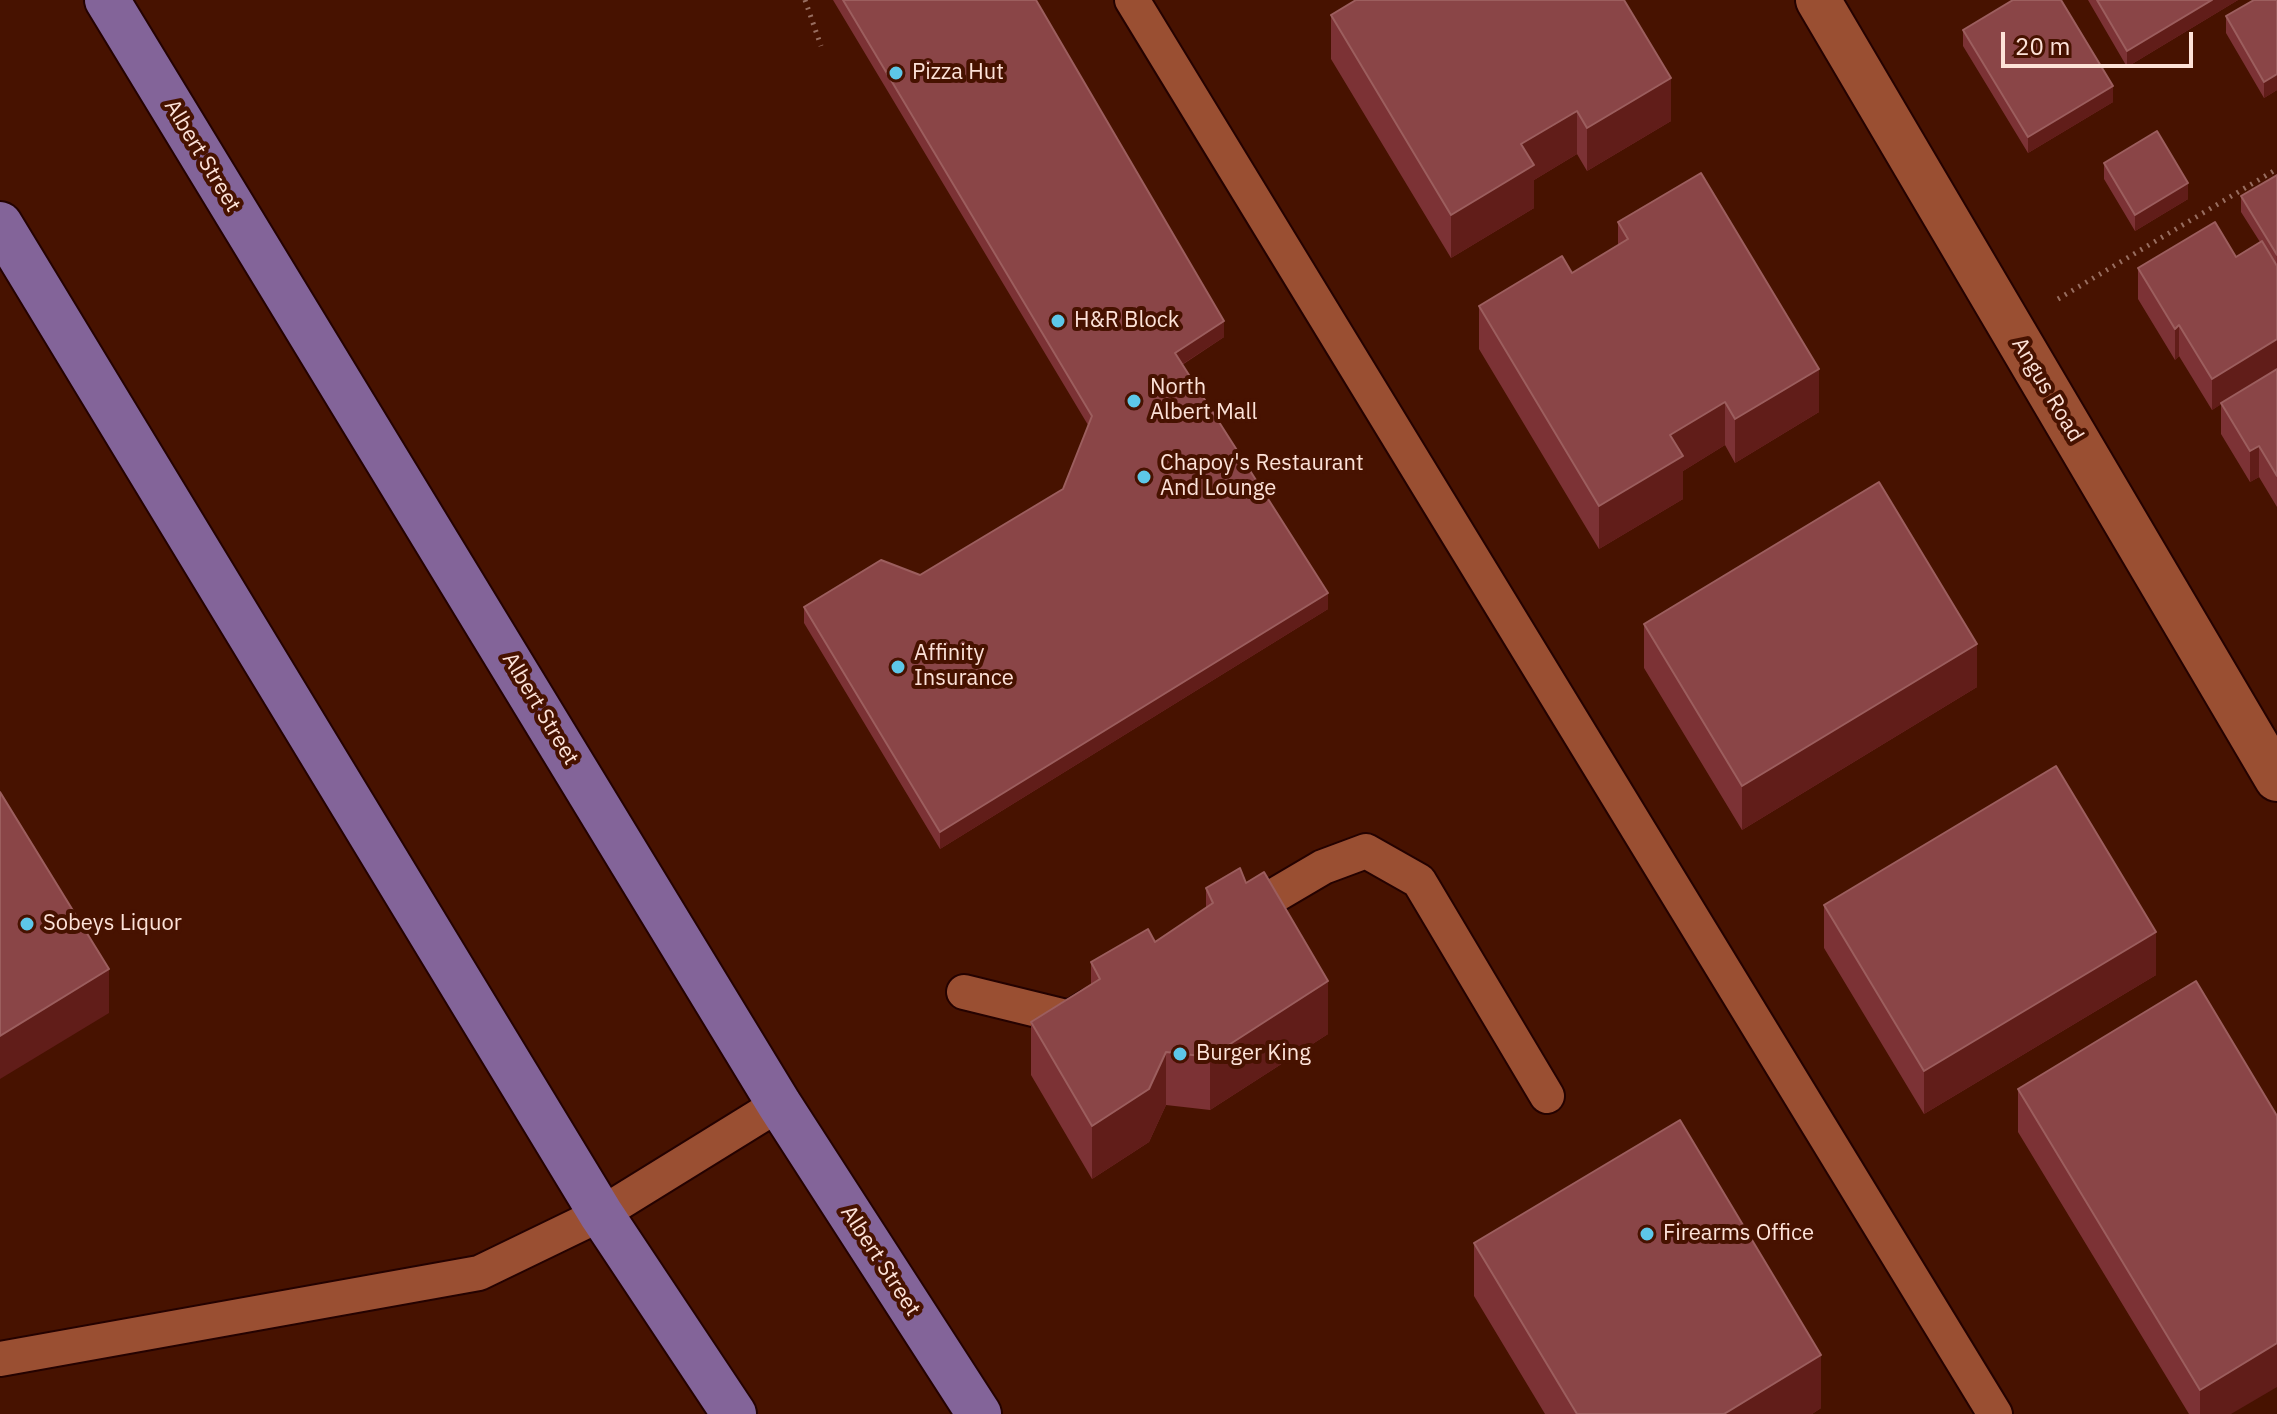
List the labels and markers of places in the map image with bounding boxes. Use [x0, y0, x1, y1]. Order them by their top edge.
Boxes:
place label: Pizza Hut [912, 60, 1004, 86]
marker: Pizza Hut [887, 64, 905, 82]
place label: H&R Block [1074, 308, 1179, 334]
marker: H&R Block [1049, 312, 1067, 330]
place label: North Albert Mall [1150, 375, 1257, 426]
marker: North Albert Mall [1125, 392, 1143, 410]
place label: Chapoy's Restaurant And Lounge [1160, 451, 1364, 502]
marker: Chapoy's Restaurant And Lounge [1135, 468, 1153, 486]
place label: Affinity Insurance [914, 641, 1014, 692]
marker: Affinity Insurance [889, 658, 907, 676]
place label: Sobeys Liquor [43, 911, 182, 937]
marker: Sobeys Liquor [18, 915, 36, 933]
place label: Burger King [1196, 1041, 1311, 1067]
marker: Burger King [1171, 1045, 1189, 1063]
place label: Firearms Office [1663, 1221, 1814, 1247]
marker: Firearms Office [1638, 1225, 1656, 1243]

